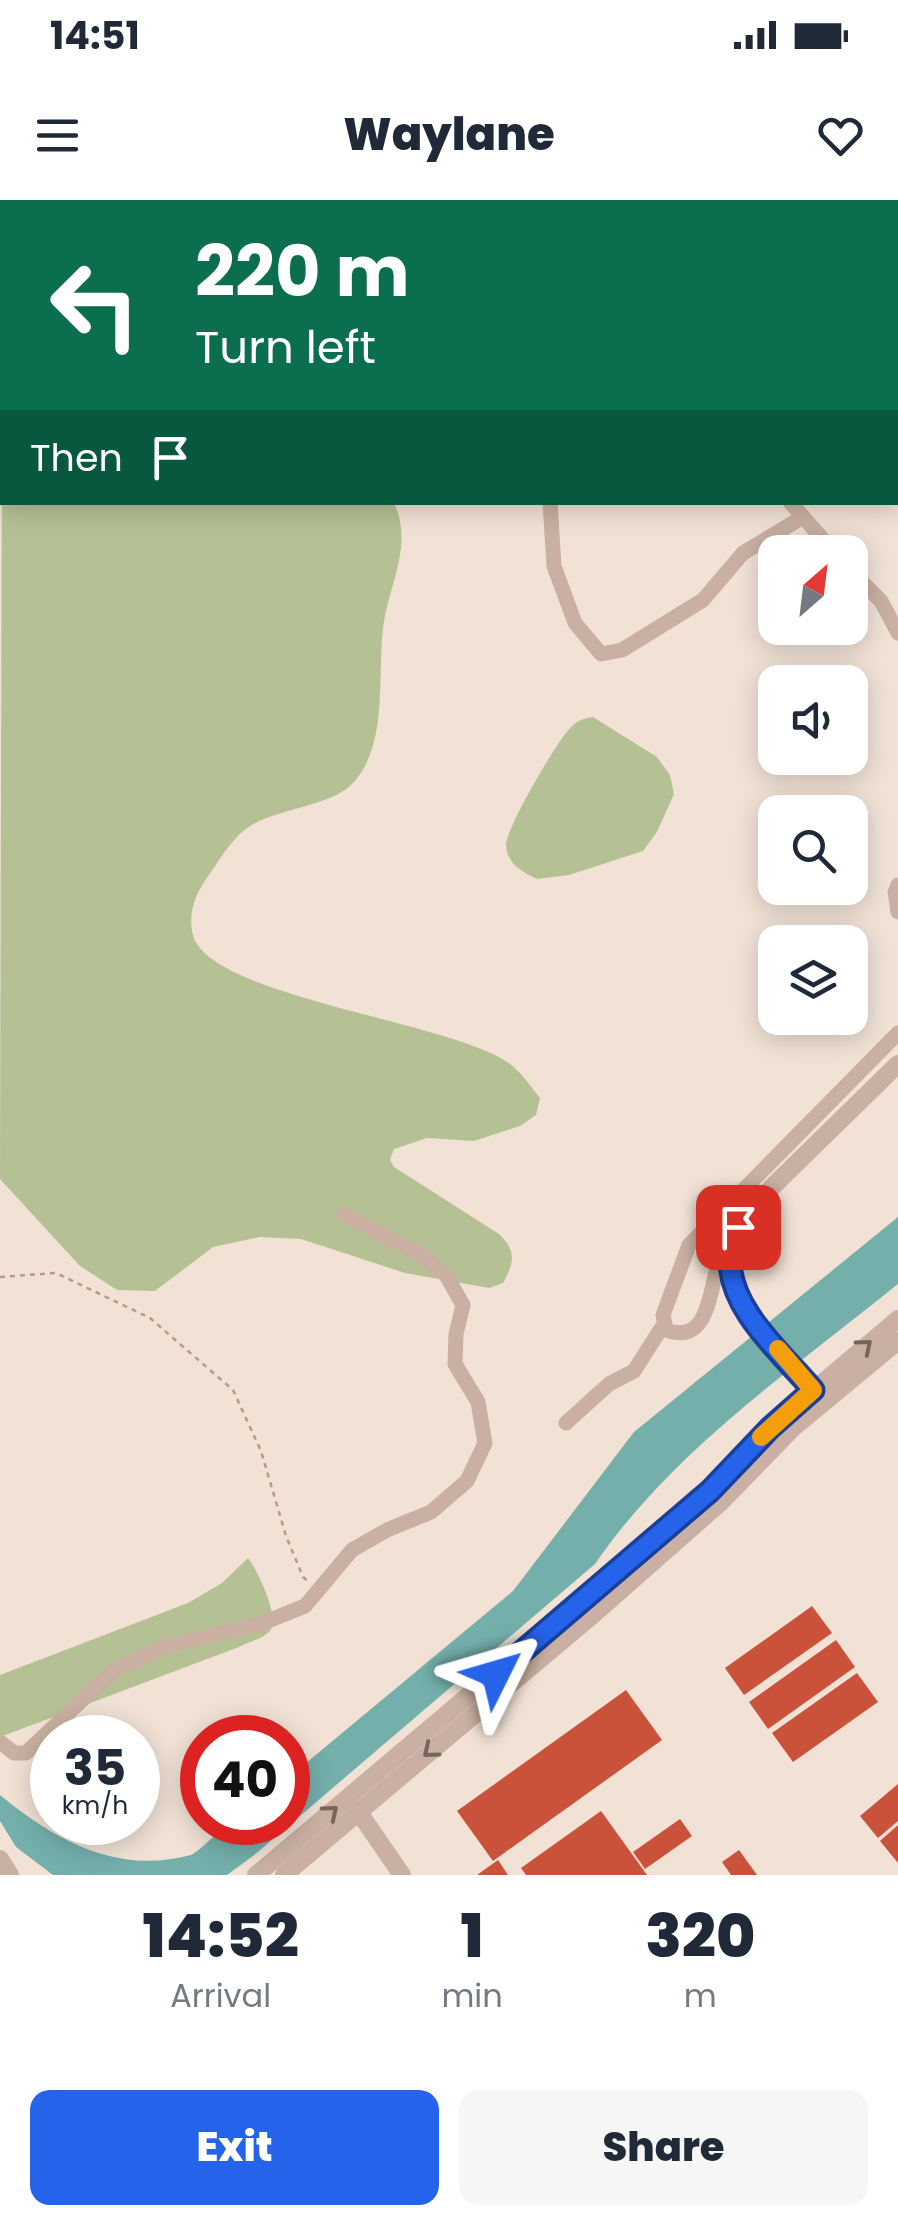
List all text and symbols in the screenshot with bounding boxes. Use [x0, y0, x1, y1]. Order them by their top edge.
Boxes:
text: 14:51 [50, 9, 140, 62]
text: Waylane [343, 103, 555, 166]
icon: menu [30, 108, 85, 163]
icon: heart [813, 108, 868, 163]
text: 220 m [195, 222, 410, 321]
icon: left [30, 240, 160, 370]
text: Turn left [195, 316, 376, 379]
icon: arrive [143, 430, 198, 485]
text: Then [30, 431, 123, 484]
north arrow [758, 535, 868, 645]
map controls [758, 535, 868, 1035]
button: sound [758, 665, 868, 775]
button: search [758, 795, 868, 905]
button: layers [758, 925, 868, 1035]
pin [696, 1185, 781, 1270]
icon: arrive [711, 1200, 766, 1255]
one-way arrow [854, 1340, 872, 1358]
position arrow [444, 1622, 548, 1726]
speed limit sign: 40 [180, 1715, 310, 1845]
text: 35 [64, 1732, 126, 1803]
one-way arrow [423, 1739, 441, 1757]
text: km/h [62, 1788, 128, 1823]
one-way arrow [319, 1806, 338, 1824]
text: 14:52 [143, 1894, 299, 1978]
text: 1 [460, 1894, 484, 1978]
text: 320 [645, 1894, 755, 1978]
text: Arrival [170, 1973, 271, 2018]
text: min [441, 1973, 503, 2018]
text: m [684, 1973, 717, 2018]
button: Exit [30, 2090, 439, 2205]
button: Share [459, 2090, 868, 2205]

